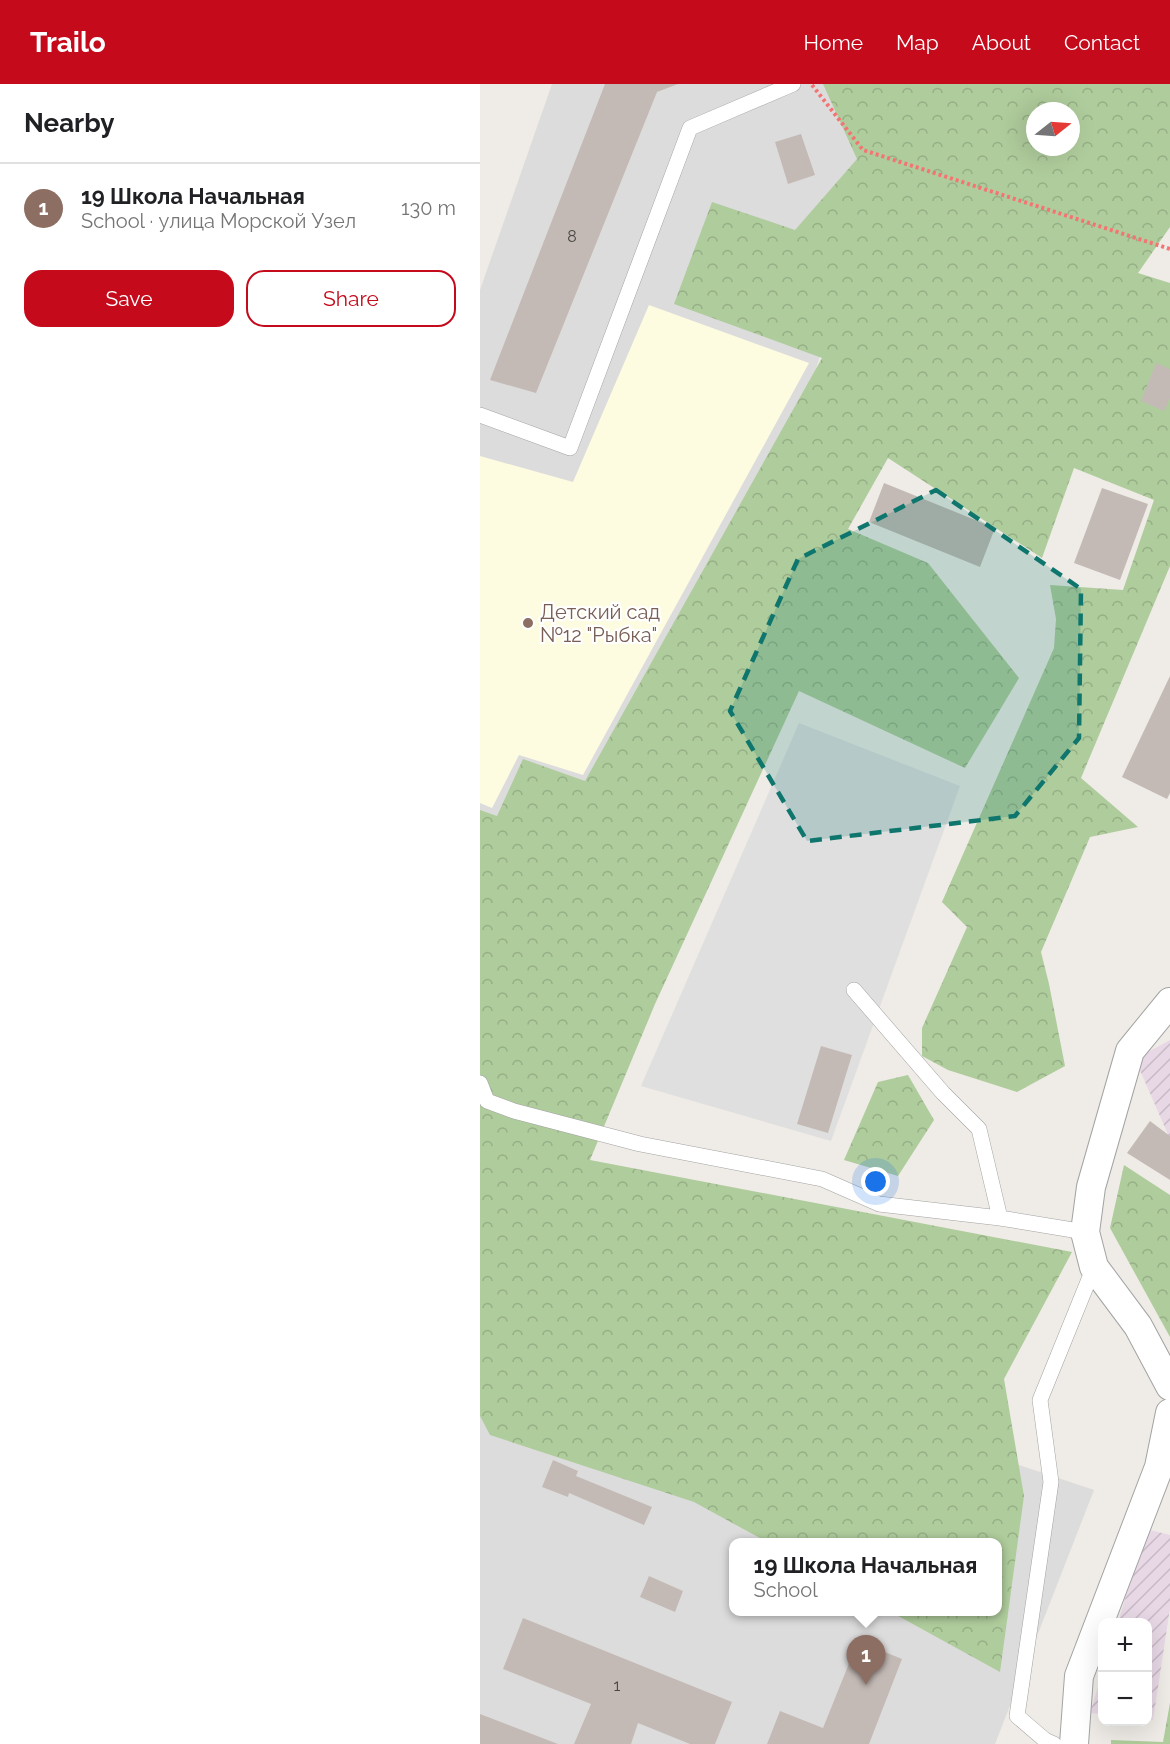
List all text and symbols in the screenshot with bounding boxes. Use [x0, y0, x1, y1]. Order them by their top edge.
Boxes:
text: Trailo [30, 26, 106, 59]
text: Home [804, 30, 863, 55]
text: Map [896, 30, 939, 55]
text: About [972, 30, 1031, 55]
text: Contact [1064, 30, 1140, 55]
north arrow [1026, 102, 1080, 156]
text: Nearby [24, 108, 114, 138]
text: 19 Школа Начальная [81, 183, 305, 209]
text: 1 [39, 196, 48, 220]
text: 130 m [401, 196, 456, 220]
text: School · улица Морской Узел [81, 209, 356, 233]
house number: 8 [567, 227, 577, 246]
button: Save [24, 270, 234, 327]
button: Share [246, 270, 456, 327]
place label: Детский сад №12 "Рыбка" [540, 600, 660, 647]
marker: Детский сад №12 "Рыбка" [521, 616, 535, 630]
your location [861, 1167, 890, 1196]
popup [729, 1538, 1002, 1616]
text: 19 Школа Начальная [754, 1552, 977, 1578]
text: School [754, 1578, 818, 1602]
map controls [1098, 1618, 1152, 1726]
button: + [1098, 1618, 1152, 1672]
pin: 1 [846, 1636, 886, 1685]
button: − [1098, 1672, 1152, 1726]
house number: 1 [614, 1676, 621, 1695]

